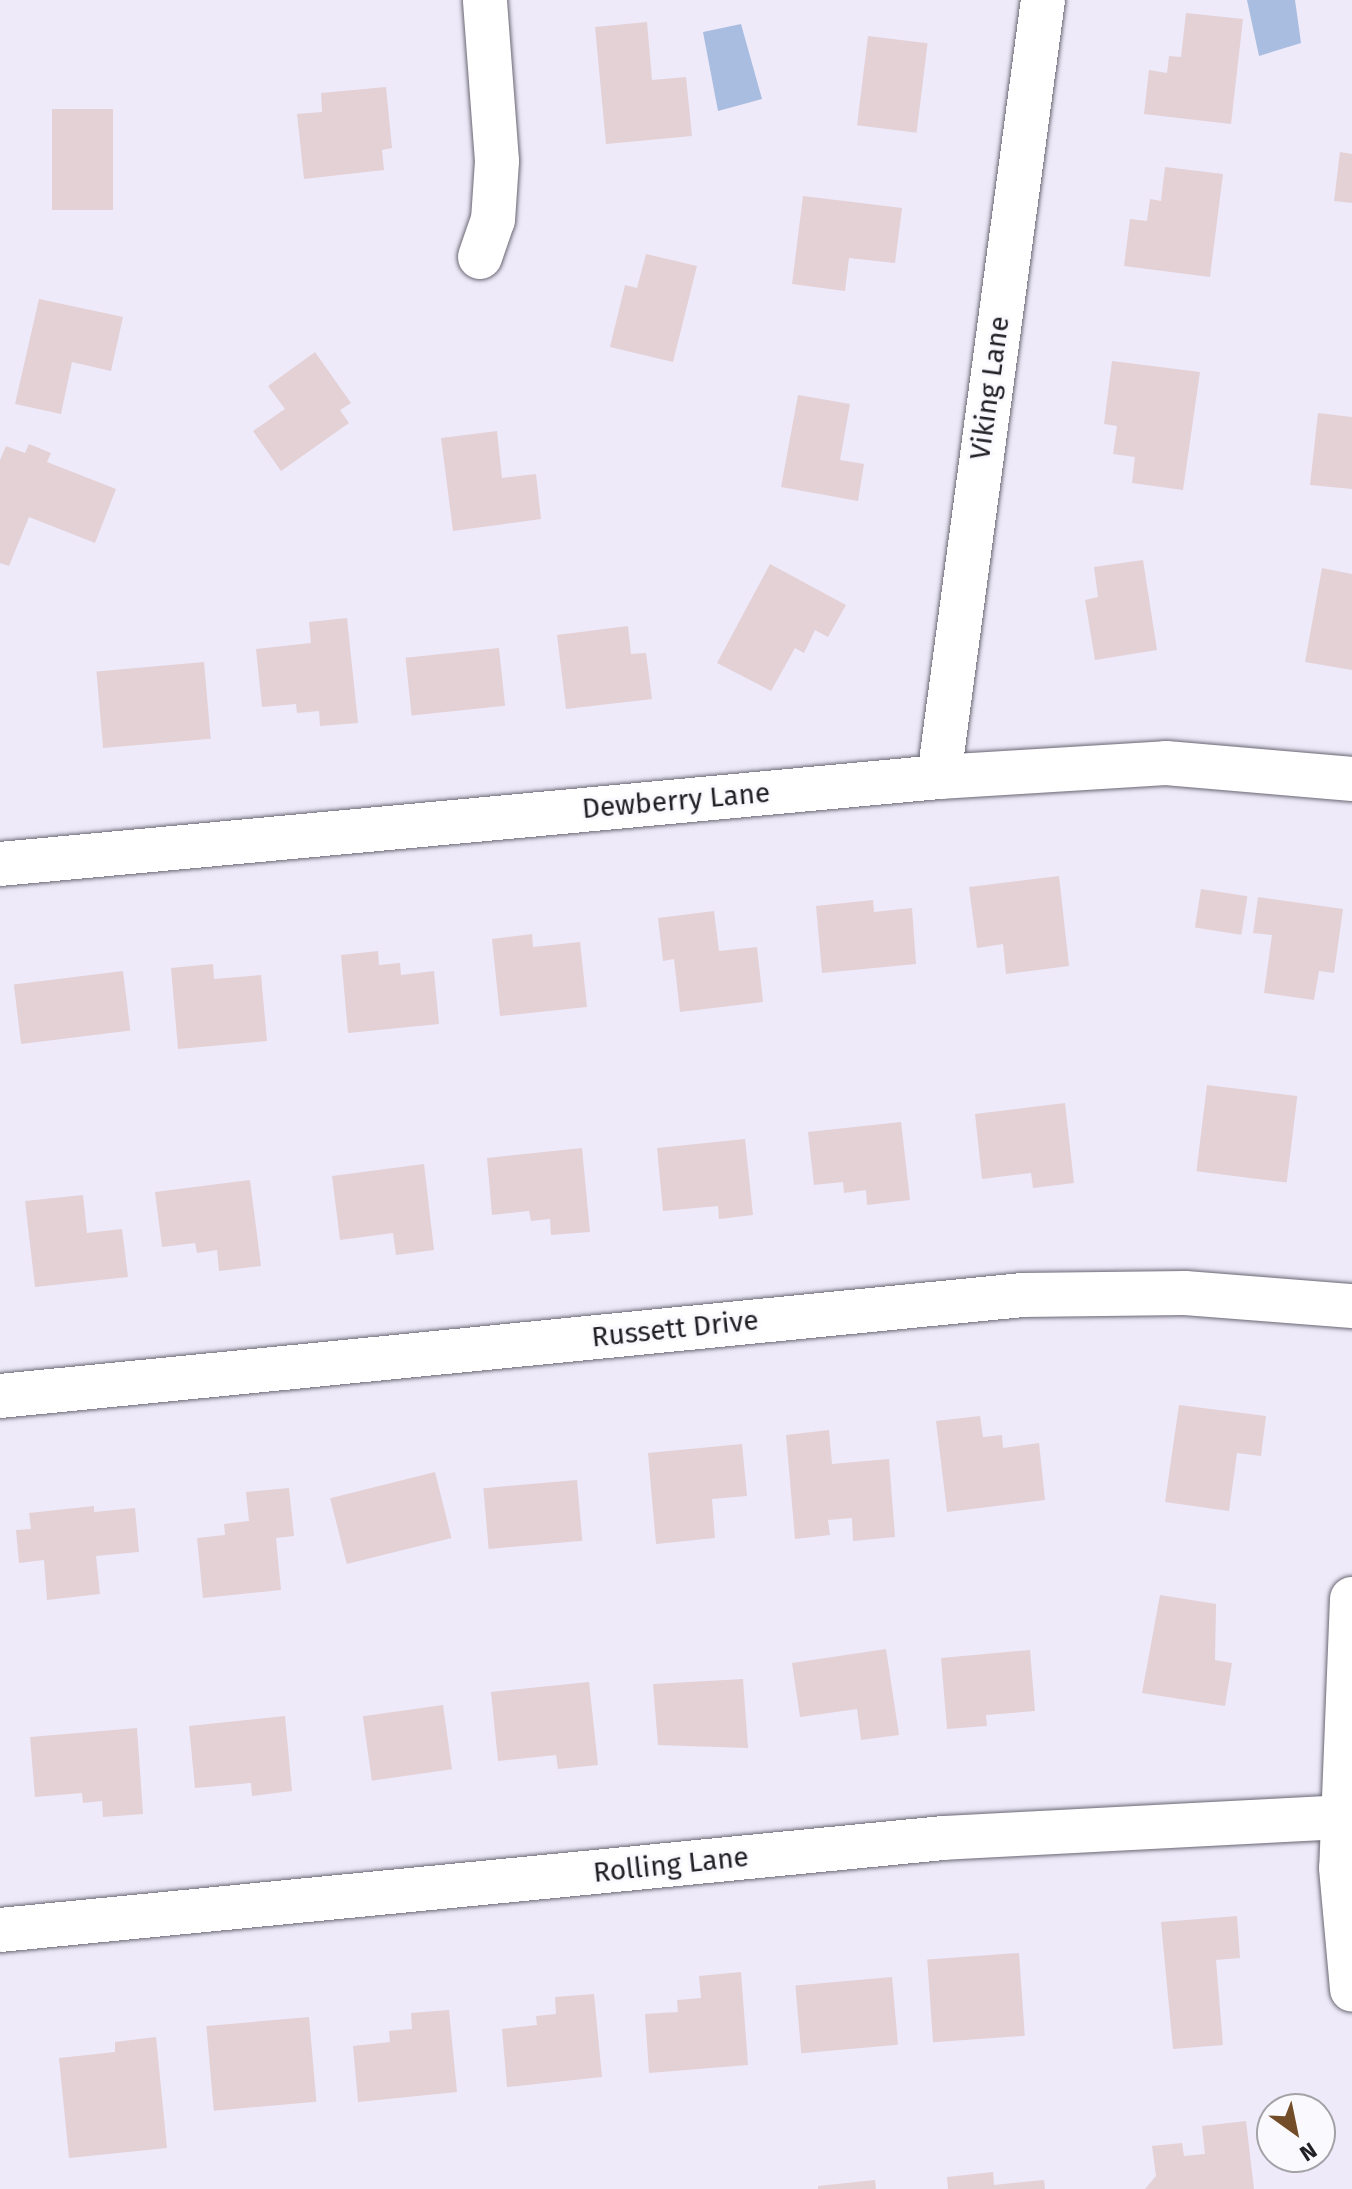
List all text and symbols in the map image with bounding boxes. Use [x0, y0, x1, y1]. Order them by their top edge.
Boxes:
street label: Viking Lane [963, 314, 1017, 462]
street label: Dewberry Lane [581, 776, 771, 826]
street label: Russett Drive [590, 1304, 760, 1354]
street label: Rolling Lane [592, 1840, 750, 1890]
north arrow [1256, 2093, 1336, 2173]
text: N [1295, 2137, 1322, 2167]

